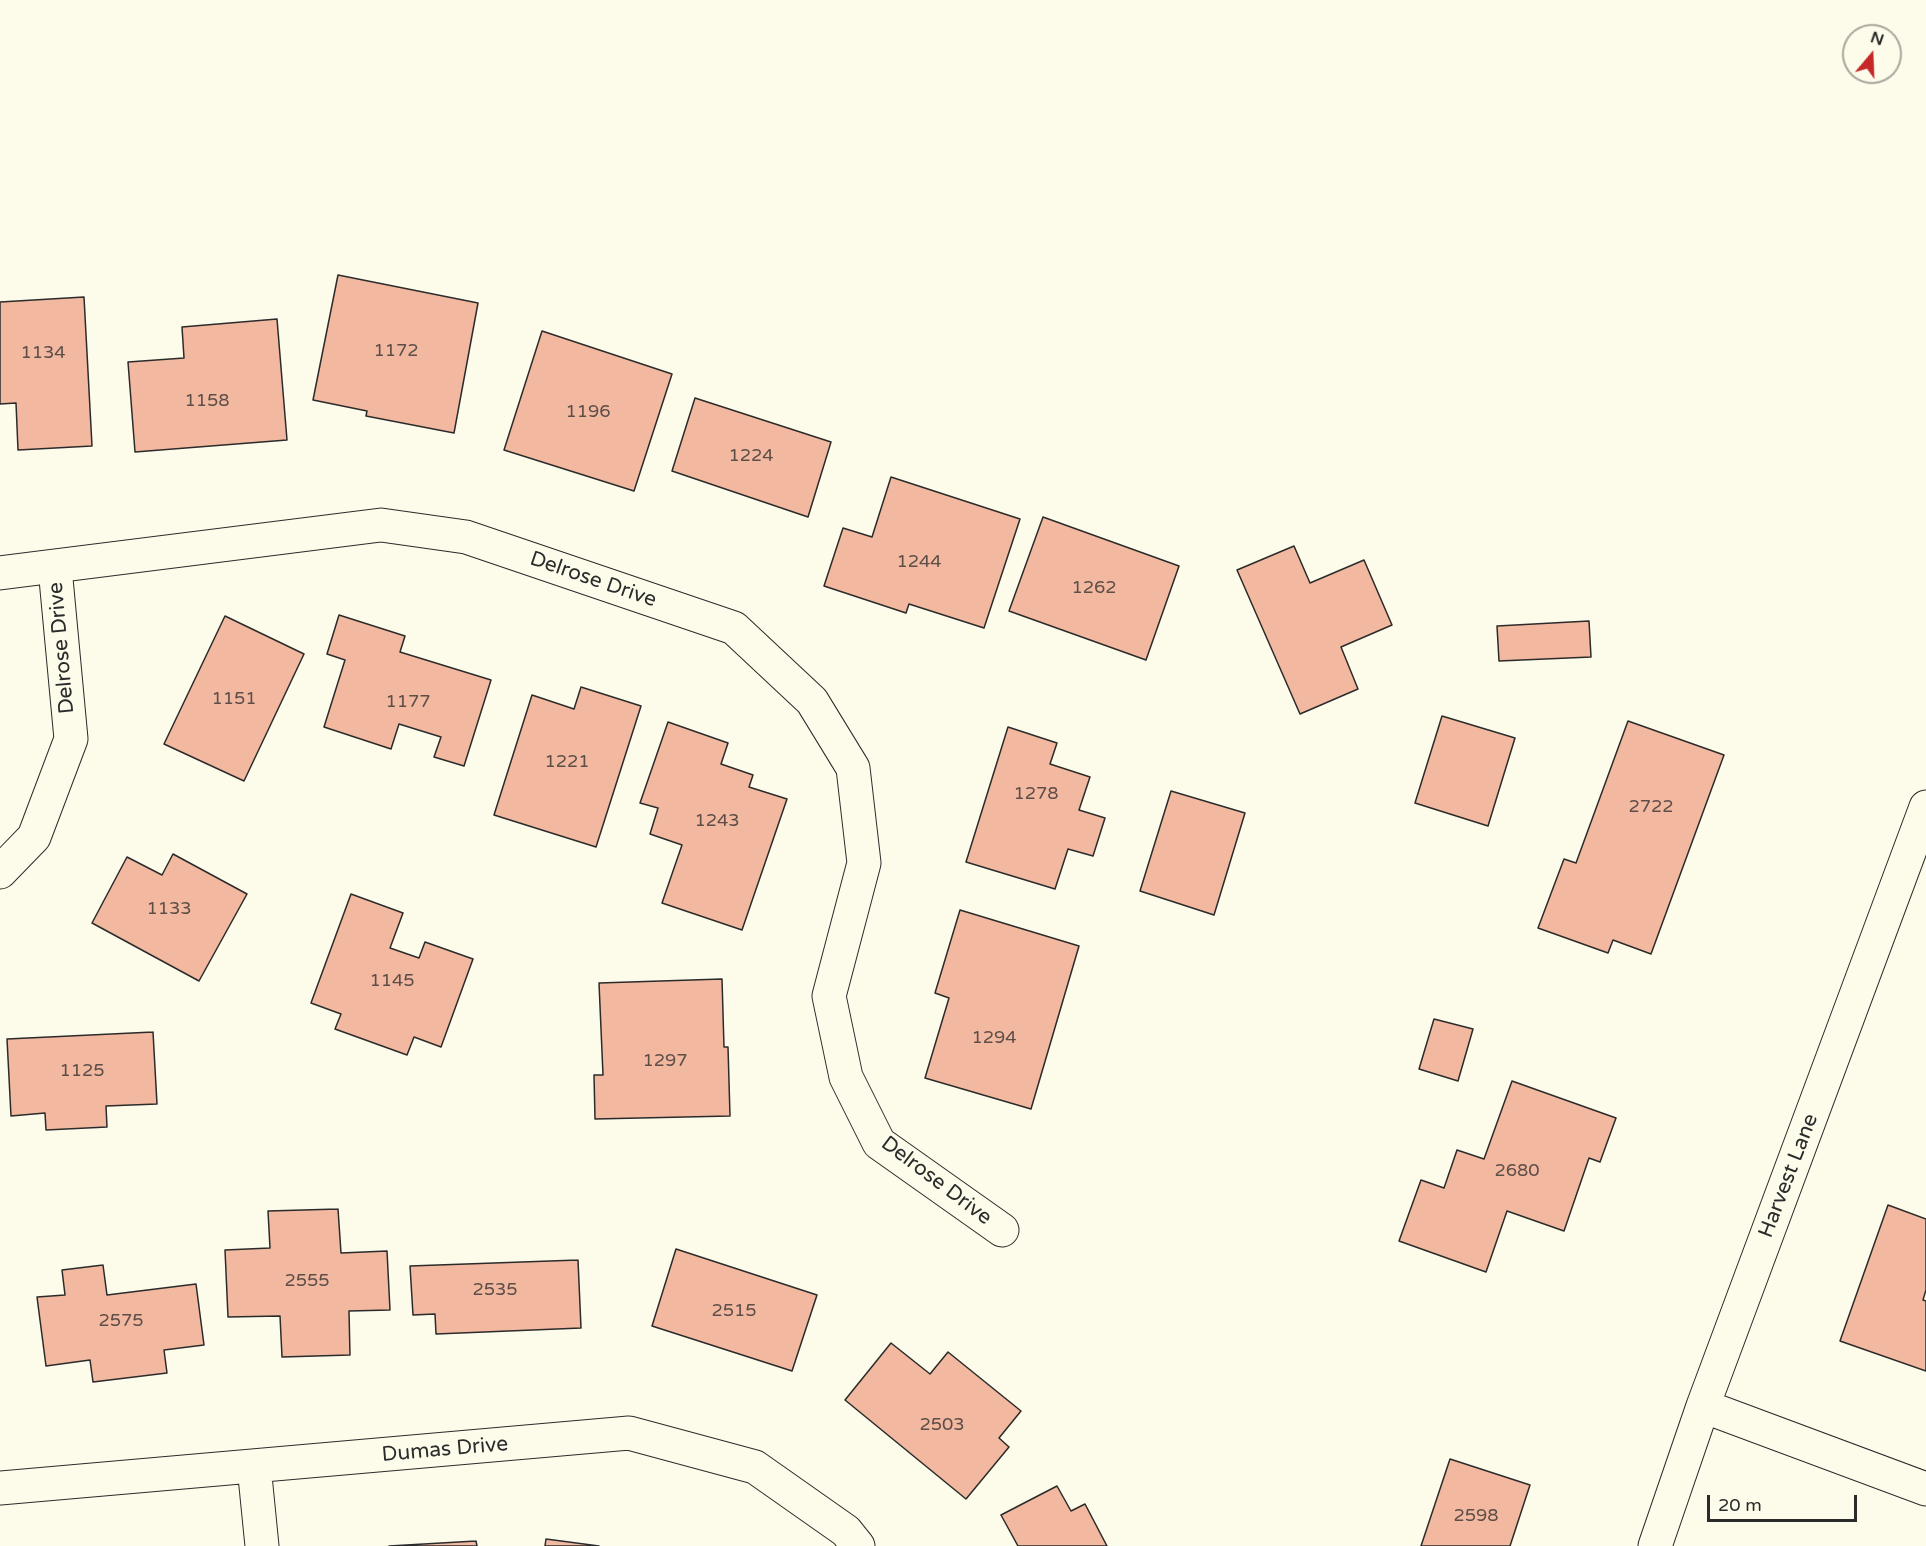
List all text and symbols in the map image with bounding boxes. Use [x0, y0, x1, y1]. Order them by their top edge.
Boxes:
north arrow [1842, 24, 1902, 84]
text: N [1868, 27, 1887, 50]
house number: 1172 [373, 340, 419, 362]
house number: 1134 [20, 342, 66, 364]
house number: 1158 [184, 390, 230, 412]
house number: 1196 [565, 401, 611, 423]
house number: 1224 [728, 445, 774, 467]
street label: Delrose Drive [526, 547, 660, 613]
house number: 1244 [896, 551, 942, 573]
house number: 1262 [1071, 577, 1117, 599]
street label: Delrose Drive [44, 581, 80, 715]
house number: 1151 [211, 688, 257, 710]
house number: 1177 [385, 691, 431, 713]
house number: 1221 [544, 751, 590, 773]
house number: 1278 [1013, 783, 1059, 805]
house number: 2722 [1628, 796, 1674, 818]
house number: 1243 [694, 810, 740, 832]
house number: 1133 [146, 898, 192, 920]
house number: 1145 [369, 970, 415, 992]
house number: 1294 [971, 1027, 1017, 1049]
house number: 1297 [642, 1050, 688, 1072]
house number: 1125 [59, 1060, 105, 1082]
street label: Harvest Lane [1754, 1111, 1824, 1241]
street label: Delrose Drive [876, 1131, 996, 1231]
house number: 2680 [1494, 1160, 1540, 1182]
house number: 2555 [284, 1270, 330, 1292]
house number: 2535 [472, 1279, 518, 1301]
house number: 2515 [711, 1300, 757, 1322]
house number: 2575 [98, 1310, 144, 1332]
house number: 2503 [919, 1414, 965, 1436]
street label: Dumas Drive [381, 1432, 509, 1468]
scale bar [1710, 1483, 1860, 1521]
text: 20 m [1718, 1494, 1762, 1516]
house number: 2598 [1453, 1505, 1499, 1527]

